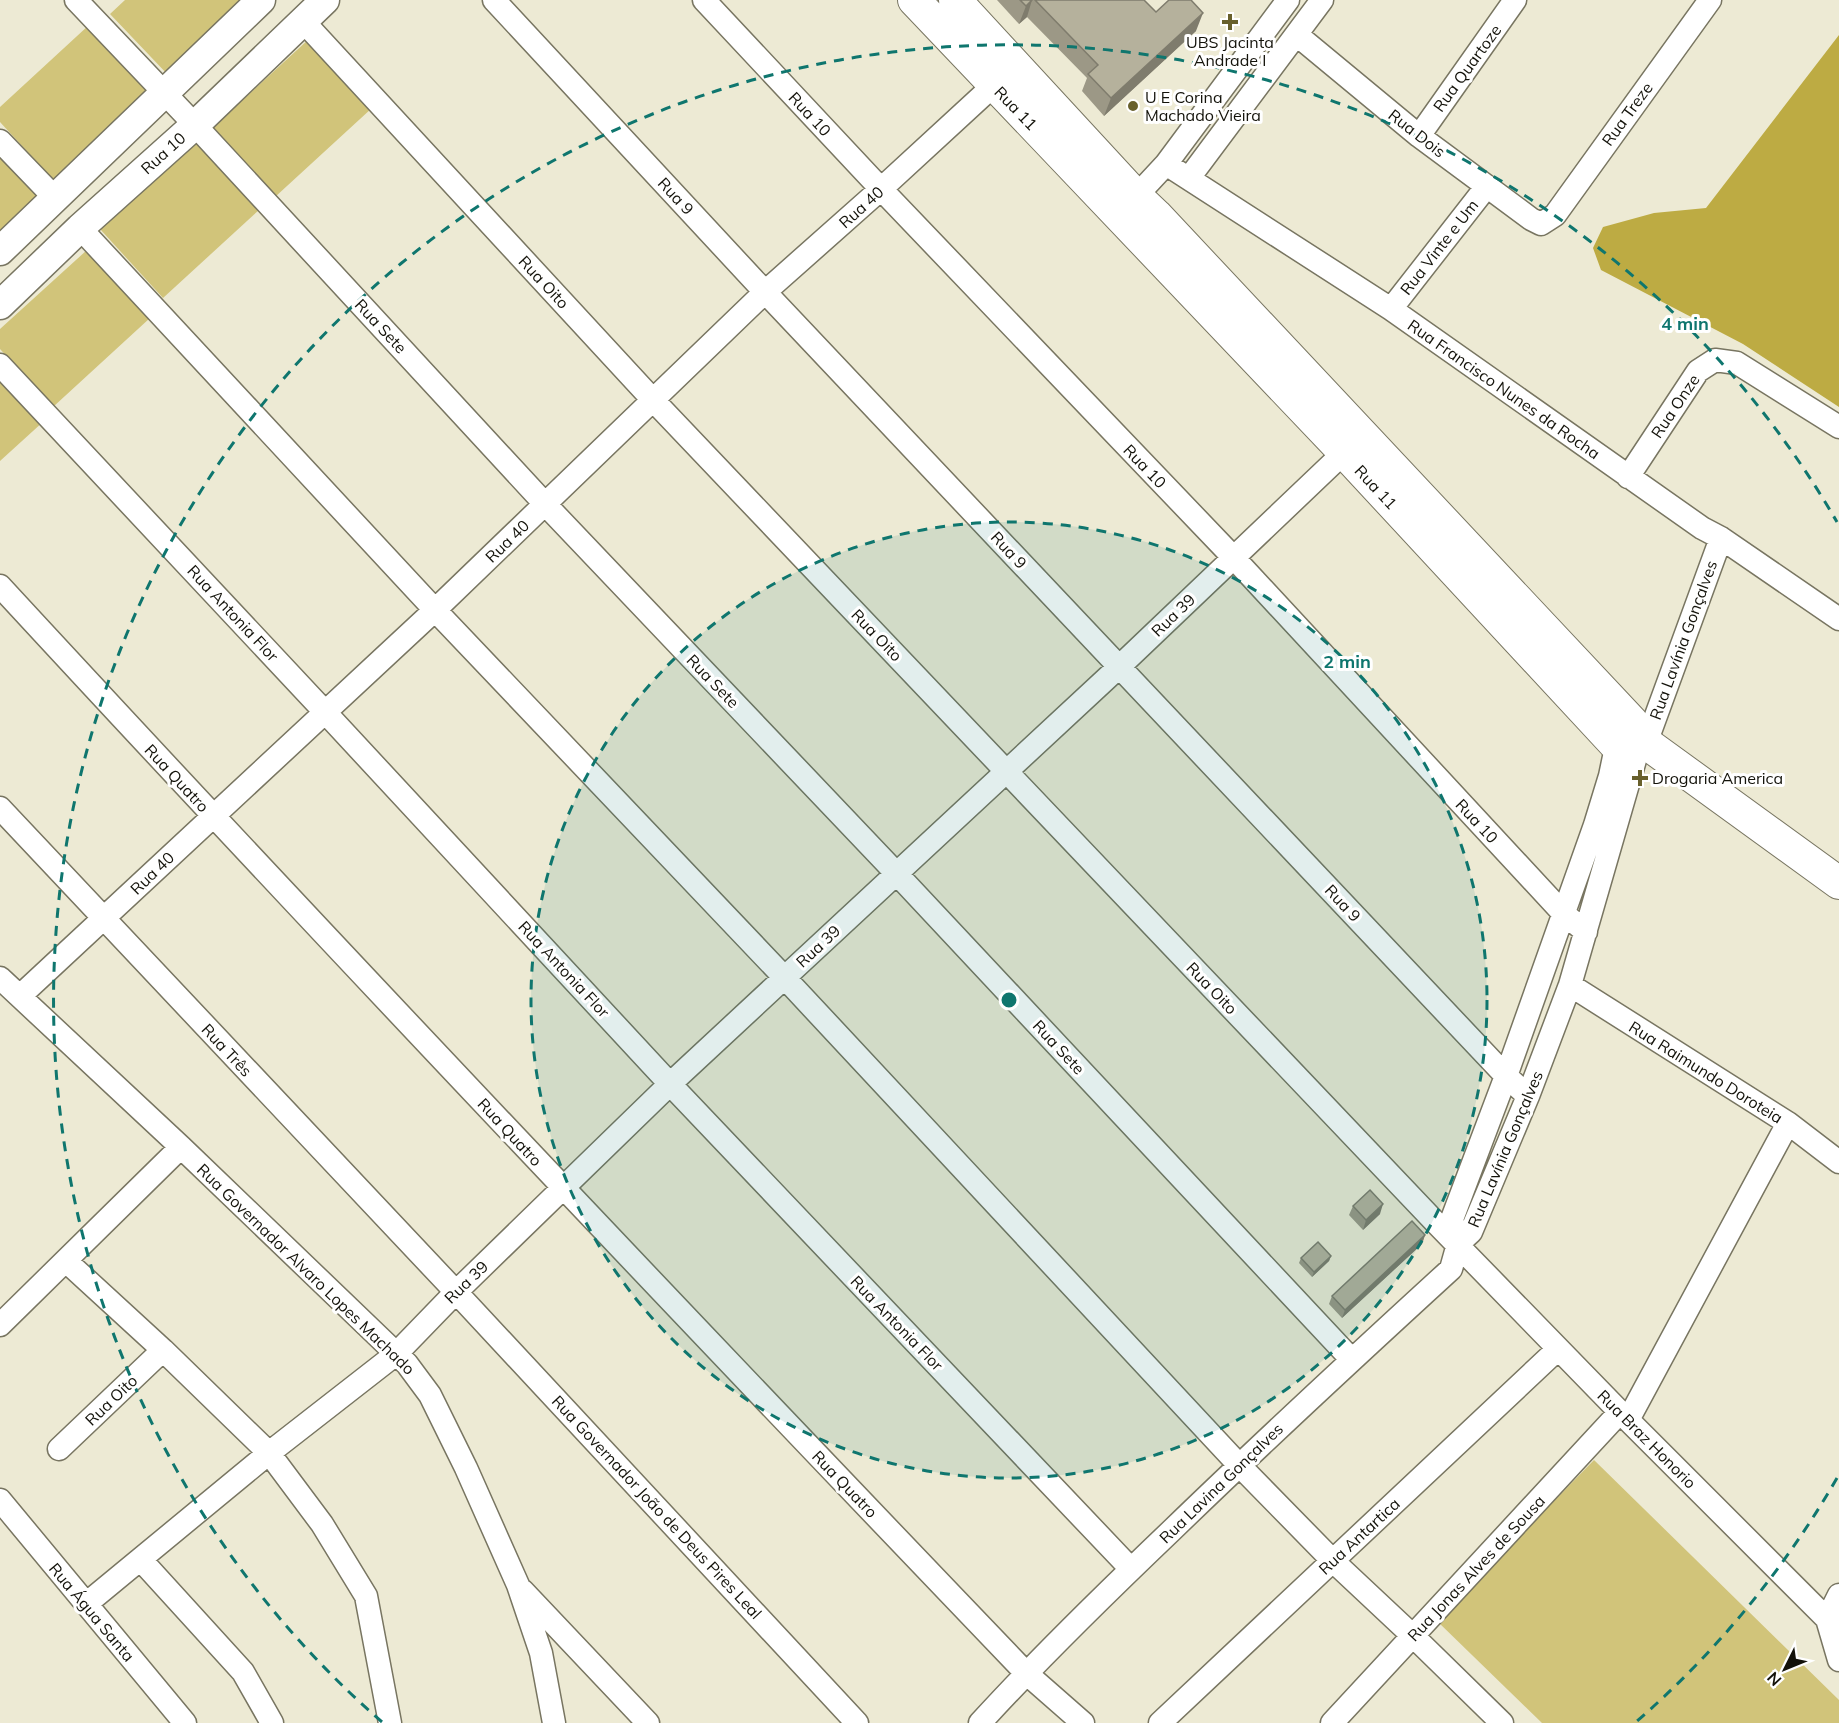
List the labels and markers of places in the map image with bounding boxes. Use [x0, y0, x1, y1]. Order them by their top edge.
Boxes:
marker: UBS Jacinta Andrade I [1221, 13, 1239, 31]
place label: UBS Jacinta Andrade I [1186, 32, 1274, 70]
place label: U E Corina Machado Vieira [1145, 87, 1261, 125]
marker: U E Corina Machado Vieira [1126, 99, 1140, 113]
place label: Drogaria America [1652, 768, 1783, 788]
marker: Drogaria America [1633, 771, 1647, 785]
centre of rings [999, 990, 1019, 1010]

